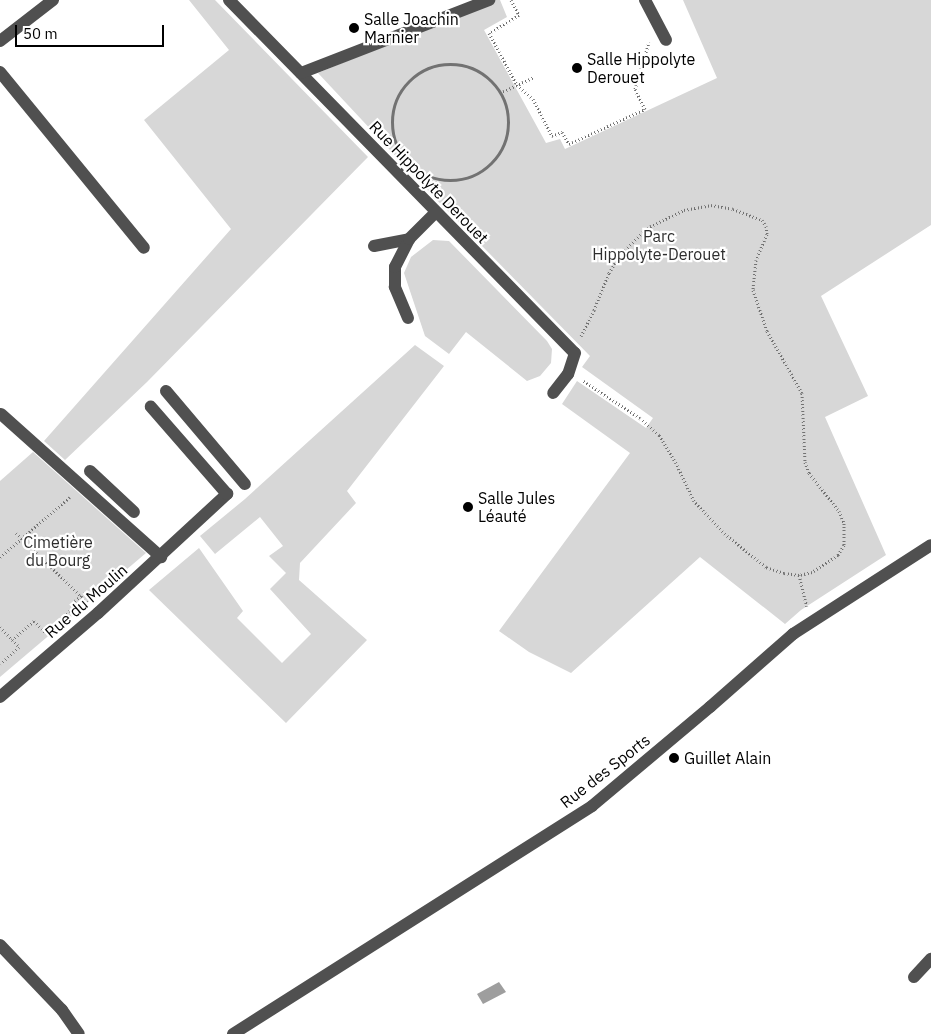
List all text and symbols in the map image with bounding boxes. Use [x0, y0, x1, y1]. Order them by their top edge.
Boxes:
place label: Salle Joachin Marnier [364, 9, 459, 47]
scale bar [18, 15, 166, 47]
marker: Salle Joachin Marnier [348, 22, 360, 34]
text: 50 m [23, 24, 58, 43]
place label: Salle Hippolyte Derouet [587, 49, 695, 87]
marker: Salle Hippolyte Derouet [571, 62, 583, 74]
street label: Rue Hippolyte Derouet [366, 117, 492, 247]
park label: Parc Hippolyte-Derouet [592, 226, 726, 264]
place label: Salle Jules Léauté [478, 488, 555, 526]
marker: Salle Jules Léauté [462, 501, 474, 513]
park label: Cimetière du Bourg [23, 532, 93, 570]
street label: Rue du Moulin [41, 560, 131, 642]
street label: Rue des Sports [556, 730, 654, 812]
place label: Guillet Alain [684, 748, 771, 768]
marker: Guillet Alain [668, 752, 680, 764]

